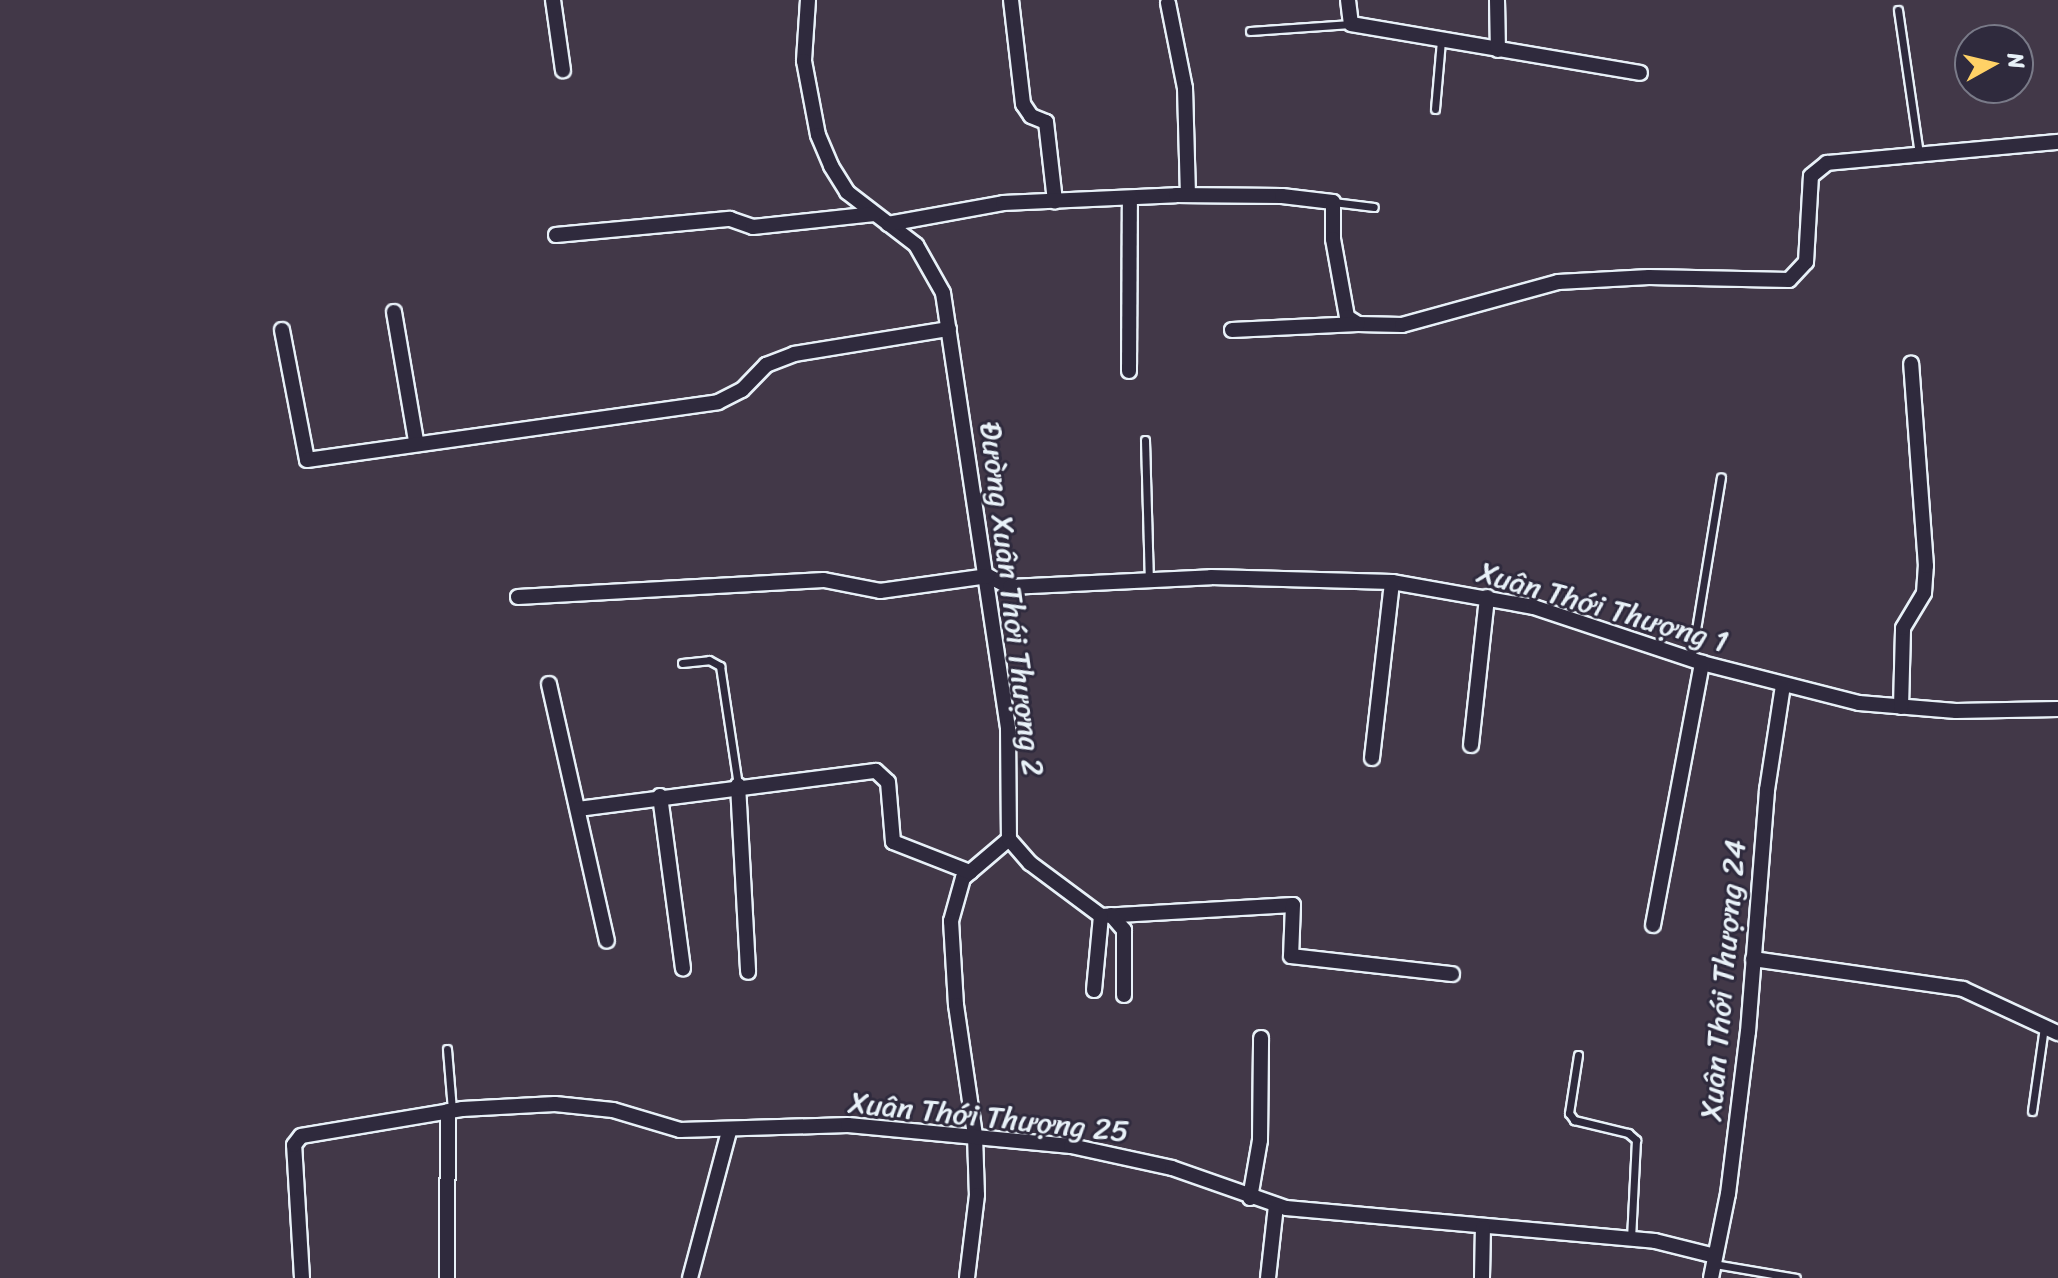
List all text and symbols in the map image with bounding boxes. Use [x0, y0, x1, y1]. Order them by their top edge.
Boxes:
north arrow [1954, 24, 2034, 104]
text: N [1996, 51, 2037, 71]
street label: Đường Xuân Thới Thượng 2 [972, 420, 1052, 778]
street label: Xuân Thới Thượng 1 [1473, 554, 1733, 660]
street label: Xuân Thới Thượng 24 [1693, 838, 1753, 1122]
street label: Xuân Thới Thượng 25 [847, 1084, 1131, 1150]

